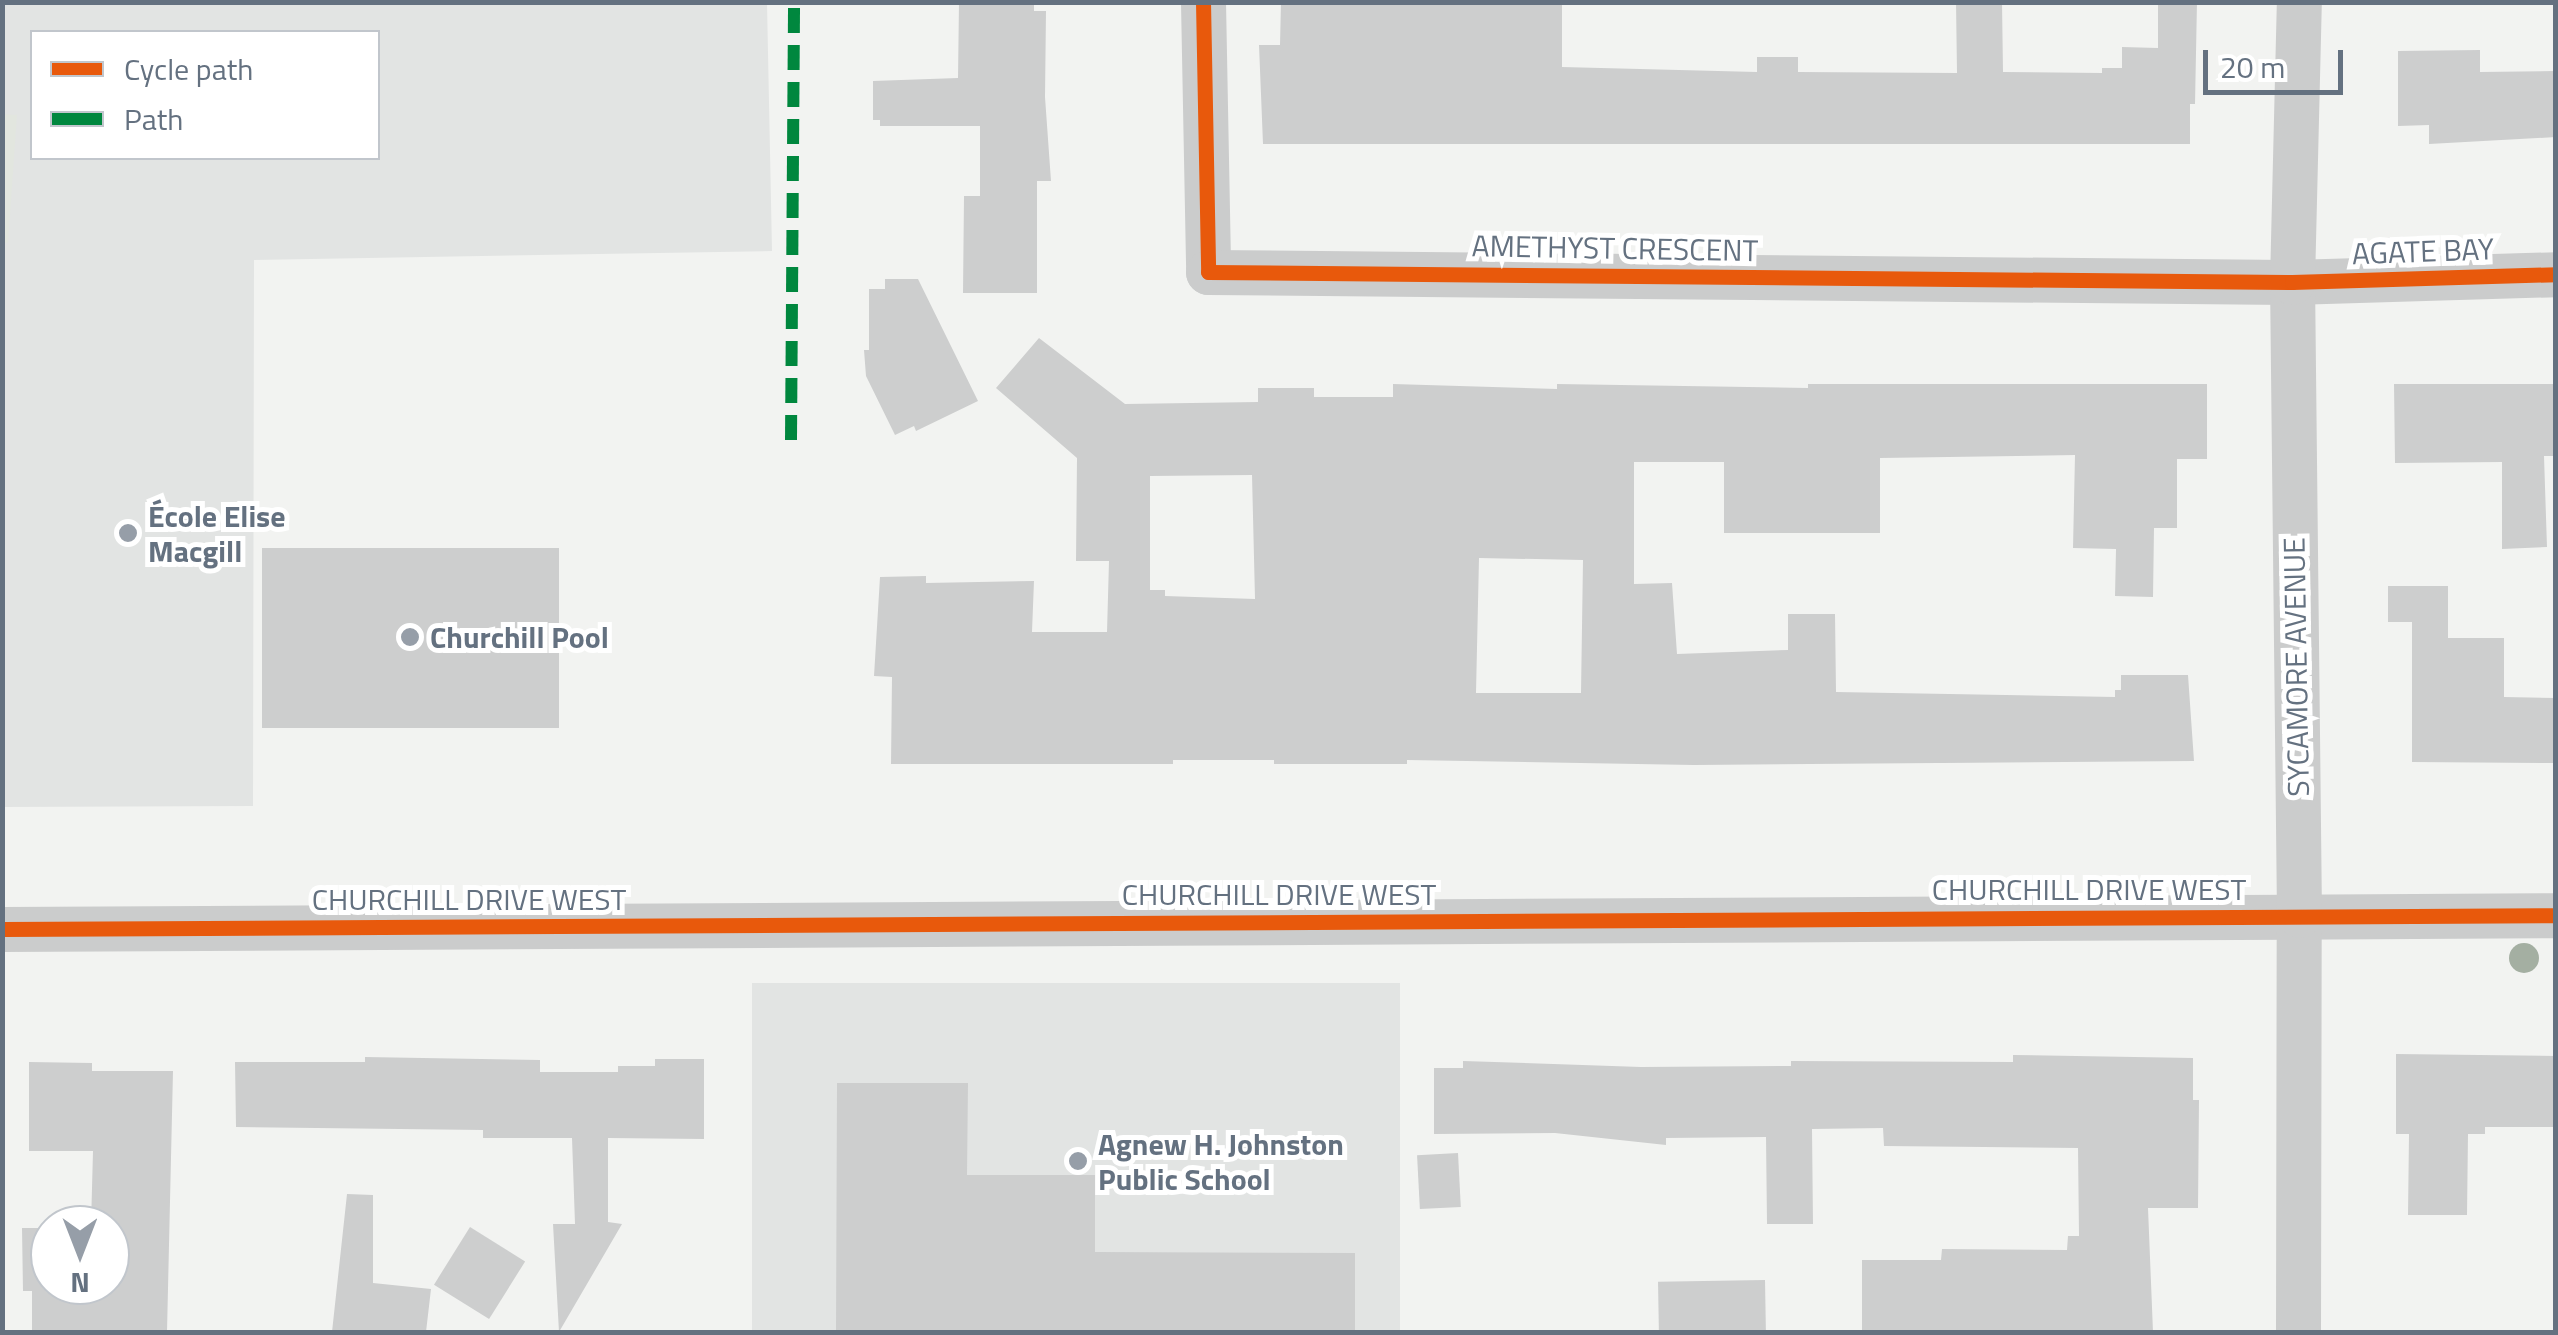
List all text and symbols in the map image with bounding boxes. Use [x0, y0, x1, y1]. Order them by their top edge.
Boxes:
legend [30, 30, 380, 160]
scale bar [2208, 30, 2348, 92]
text: 20 m [2220, 44, 2285, 90]
text: Cycle path [124, 46, 253, 92]
text: Path [124, 96, 183, 142]
street label: AMETHYST CRESCENT [1471, 228, 1759, 268]
street label: AGATE BAY [2351, 231, 2495, 271]
place label: École Elise Macgill [148, 498, 286, 568]
marker: École Elise Macgill [117, 522, 139, 544]
street label: SYCAMORE AVENUE [2276, 537, 2316, 797]
place label: Churchill Pool [430, 619, 609, 655]
marker: Churchill Pool [399, 626, 421, 648]
street label: CHURCHILL DRIVE WEST [1932, 871, 2246, 907]
street label: CHURCHILL DRIVE WEST [1122, 876, 1436, 912]
street label: CHURCHILL DRIVE WEST [312, 881, 626, 917]
place label: Agnew H. Johnston Public School [1098, 1126, 1344, 1196]
marker: Agnew H. Johnston Public School [1067, 1150, 1089, 1172]
north arrow [30, 1205, 130, 1305]
text: N [70, 1262, 90, 1305]

